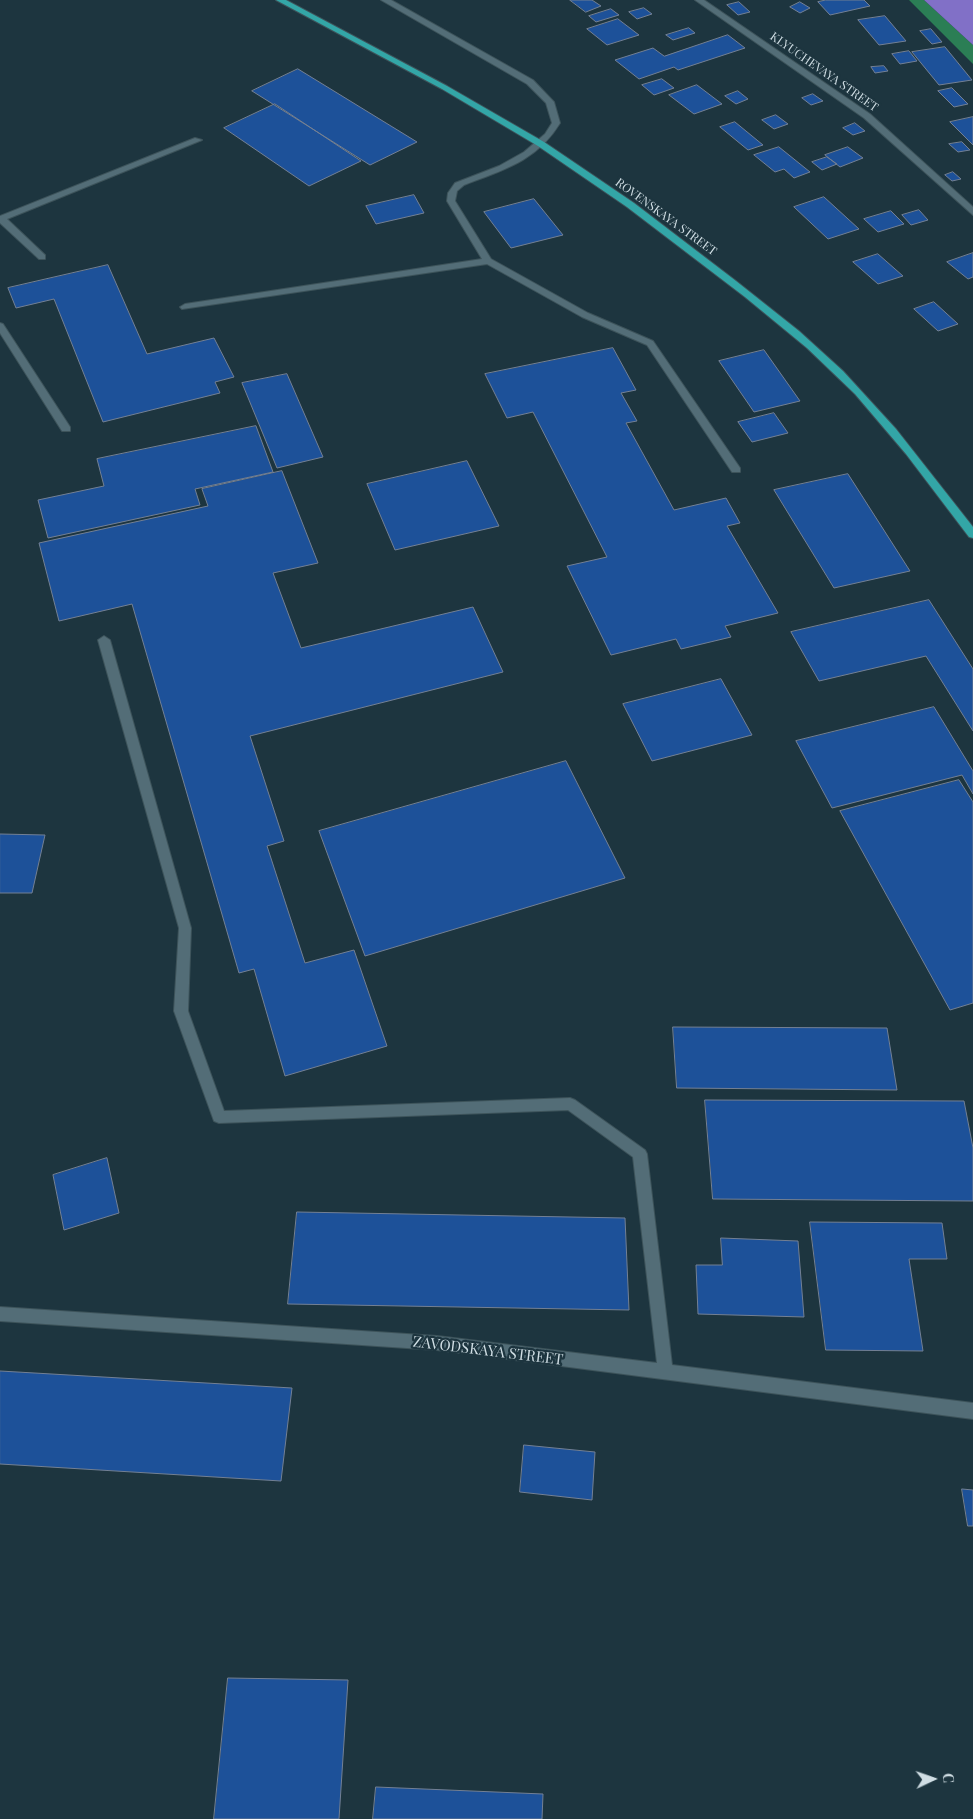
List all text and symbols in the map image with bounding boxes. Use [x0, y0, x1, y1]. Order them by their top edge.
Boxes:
street label: KLYUCHEVAYA STREET [767, 29, 881, 115]
street label: ROVENSKAYA STREET [612, 175, 720, 259]
street label: ZAVODSKAYA STREET [412, 1333, 564, 1369]
north arrow [908, 1754, 958, 1804]
text: С [939, 1773, 958, 1784]

